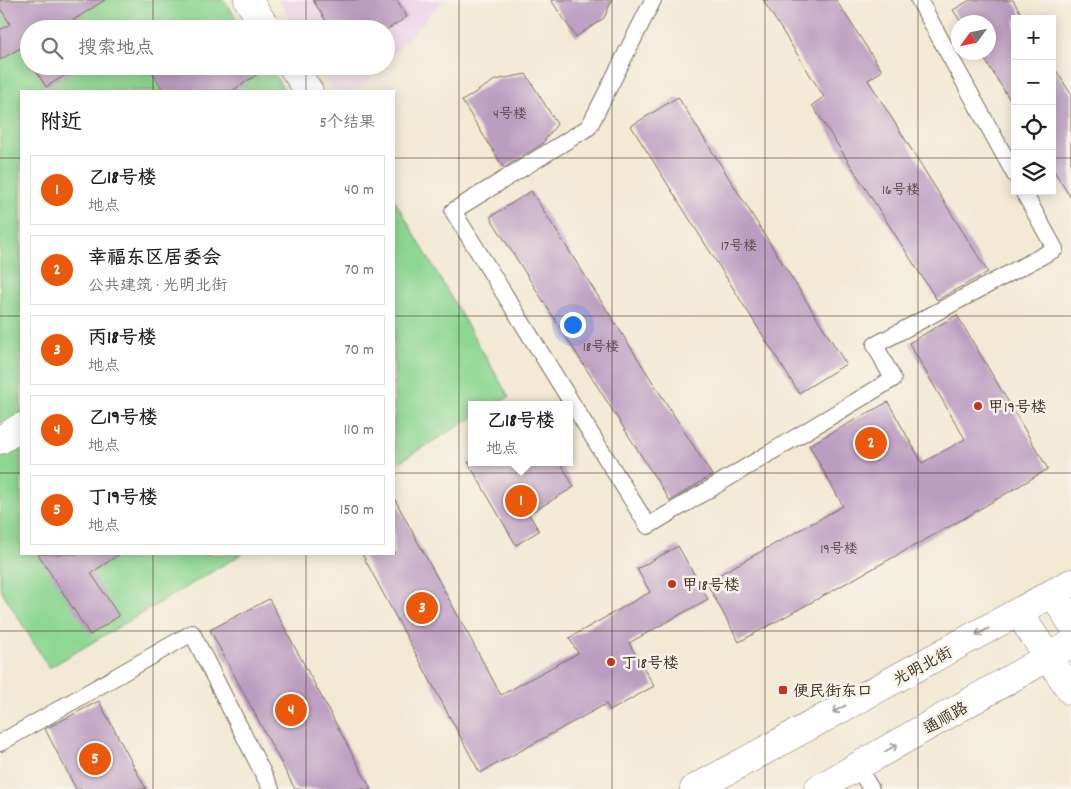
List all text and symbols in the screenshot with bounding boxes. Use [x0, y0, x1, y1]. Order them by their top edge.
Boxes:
north arrow [951, 15, 996, 60]
map controls [1011, 15, 1056, 195]
button: + [1011, 15, 1056, 60]
search box [20, 20, 395, 75]
icon: search [38, 34, 66, 62]
text: 搜索地点 [78, 36, 154, 63]
button: − [1011, 60, 1056, 105]
house number: 4号楼 [493, 105, 527, 125]
button: locate [1011, 105, 1056, 150]
text: 附近 [40, 109, 82, 139]
text: 5个结果 [320, 112, 375, 135]
button: layers [1011, 150, 1056, 195]
text: 乙18号楼 [88, 166, 157, 193]
text: 1 [55, 179, 59, 202]
text: 40 m [344, 179, 374, 202]
house number: 16号楼 [882, 181, 920, 201]
text: 地点 [88, 195, 120, 218]
house number: 17号楼 [721, 237, 757, 257]
text: 幸福东区居委会 [88, 246, 221, 273]
text: 2 [54, 259, 61, 282]
text: 70 m [344, 259, 374, 282]
text: 公共建筑 · 光明北街 [88, 275, 227, 298]
your location [560, 312, 586, 338]
text: 丙18号楼 [88, 326, 157, 353]
house number: 18号楼 [583, 338, 619, 358]
text: 3 [53, 339, 61, 362]
text: 70 m [344, 339, 374, 362]
text: 地点 [88, 355, 120, 378]
place label: 甲19号楼 [988, 397, 1047, 420]
marker: 甲19号楼 [972, 400, 984, 412]
popup [468, 401, 573, 466]
text: 乙19号楼 [88, 406, 158, 433]
text: 乙18号楼 [486, 409, 555, 436]
text: 4 [54, 419, 60, 442]
text: 110 m [344, 419, 374, 442]
pin: 2 [855, 424, 887, 462]
text: 地点 [88, 435, 120, 458]
text: 地点 [486, 438, 518, 461]
pin: 1 [505, 482, 537, 520]
text: 丁19号楼 [88, 486, 158, 513]
text: 5 [53, 499, 61, 522]
text: 150 m [340, 499, 374, 522]
text: 地点 [88, 515, 120, 538]
house number: 19号楼 [820, 540, 858, 560]
place label: 甲18号楼 [682, 575, 740, 598]
marker: 甲18号楼 [666, 578, 678, 590]
pin: 3 [406, 589, 438, 627]
one-way arrow [975, 627, 990, 637]
street label: 光明北街 [890, 642, 957, 692]
place label: 丁18号楼 [621, 653, 679, 676]
marker: 丁18号楼 [605, 656, 617, 668]
place label: 便民街东口 [793, 681, 873, 704]
marker: 便民街东口 [777, 684, 789, 696]
pin: 4 [275, 691, 307, 729]
street label: 通顺路 [920, 697, 973, 741]
one-way arrow [832, 704, 847, 714]
pin: 5 [79, 740, 111, 778]
one-way arrow [883, 743, 898, 753]

